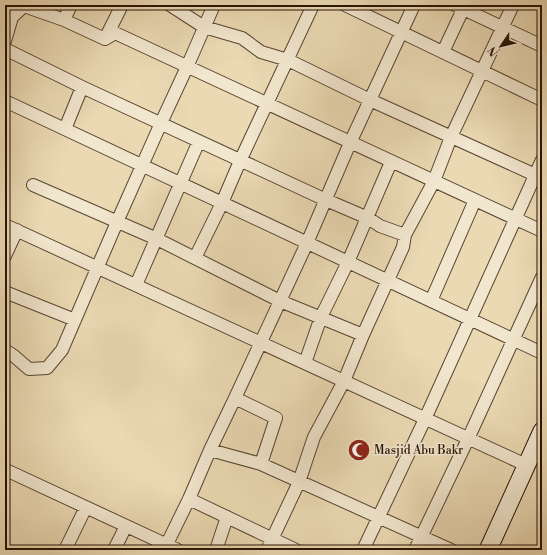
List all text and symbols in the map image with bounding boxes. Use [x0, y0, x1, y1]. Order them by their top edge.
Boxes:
north arrow [481, 26, 521, 66]
text: N [485, 43, 502, 59]
mosque icon: Masjid Abu Bakr [346, 437, 372, 463]
place label: Masjid Abu Bakr [374, 443, 463, 458]

